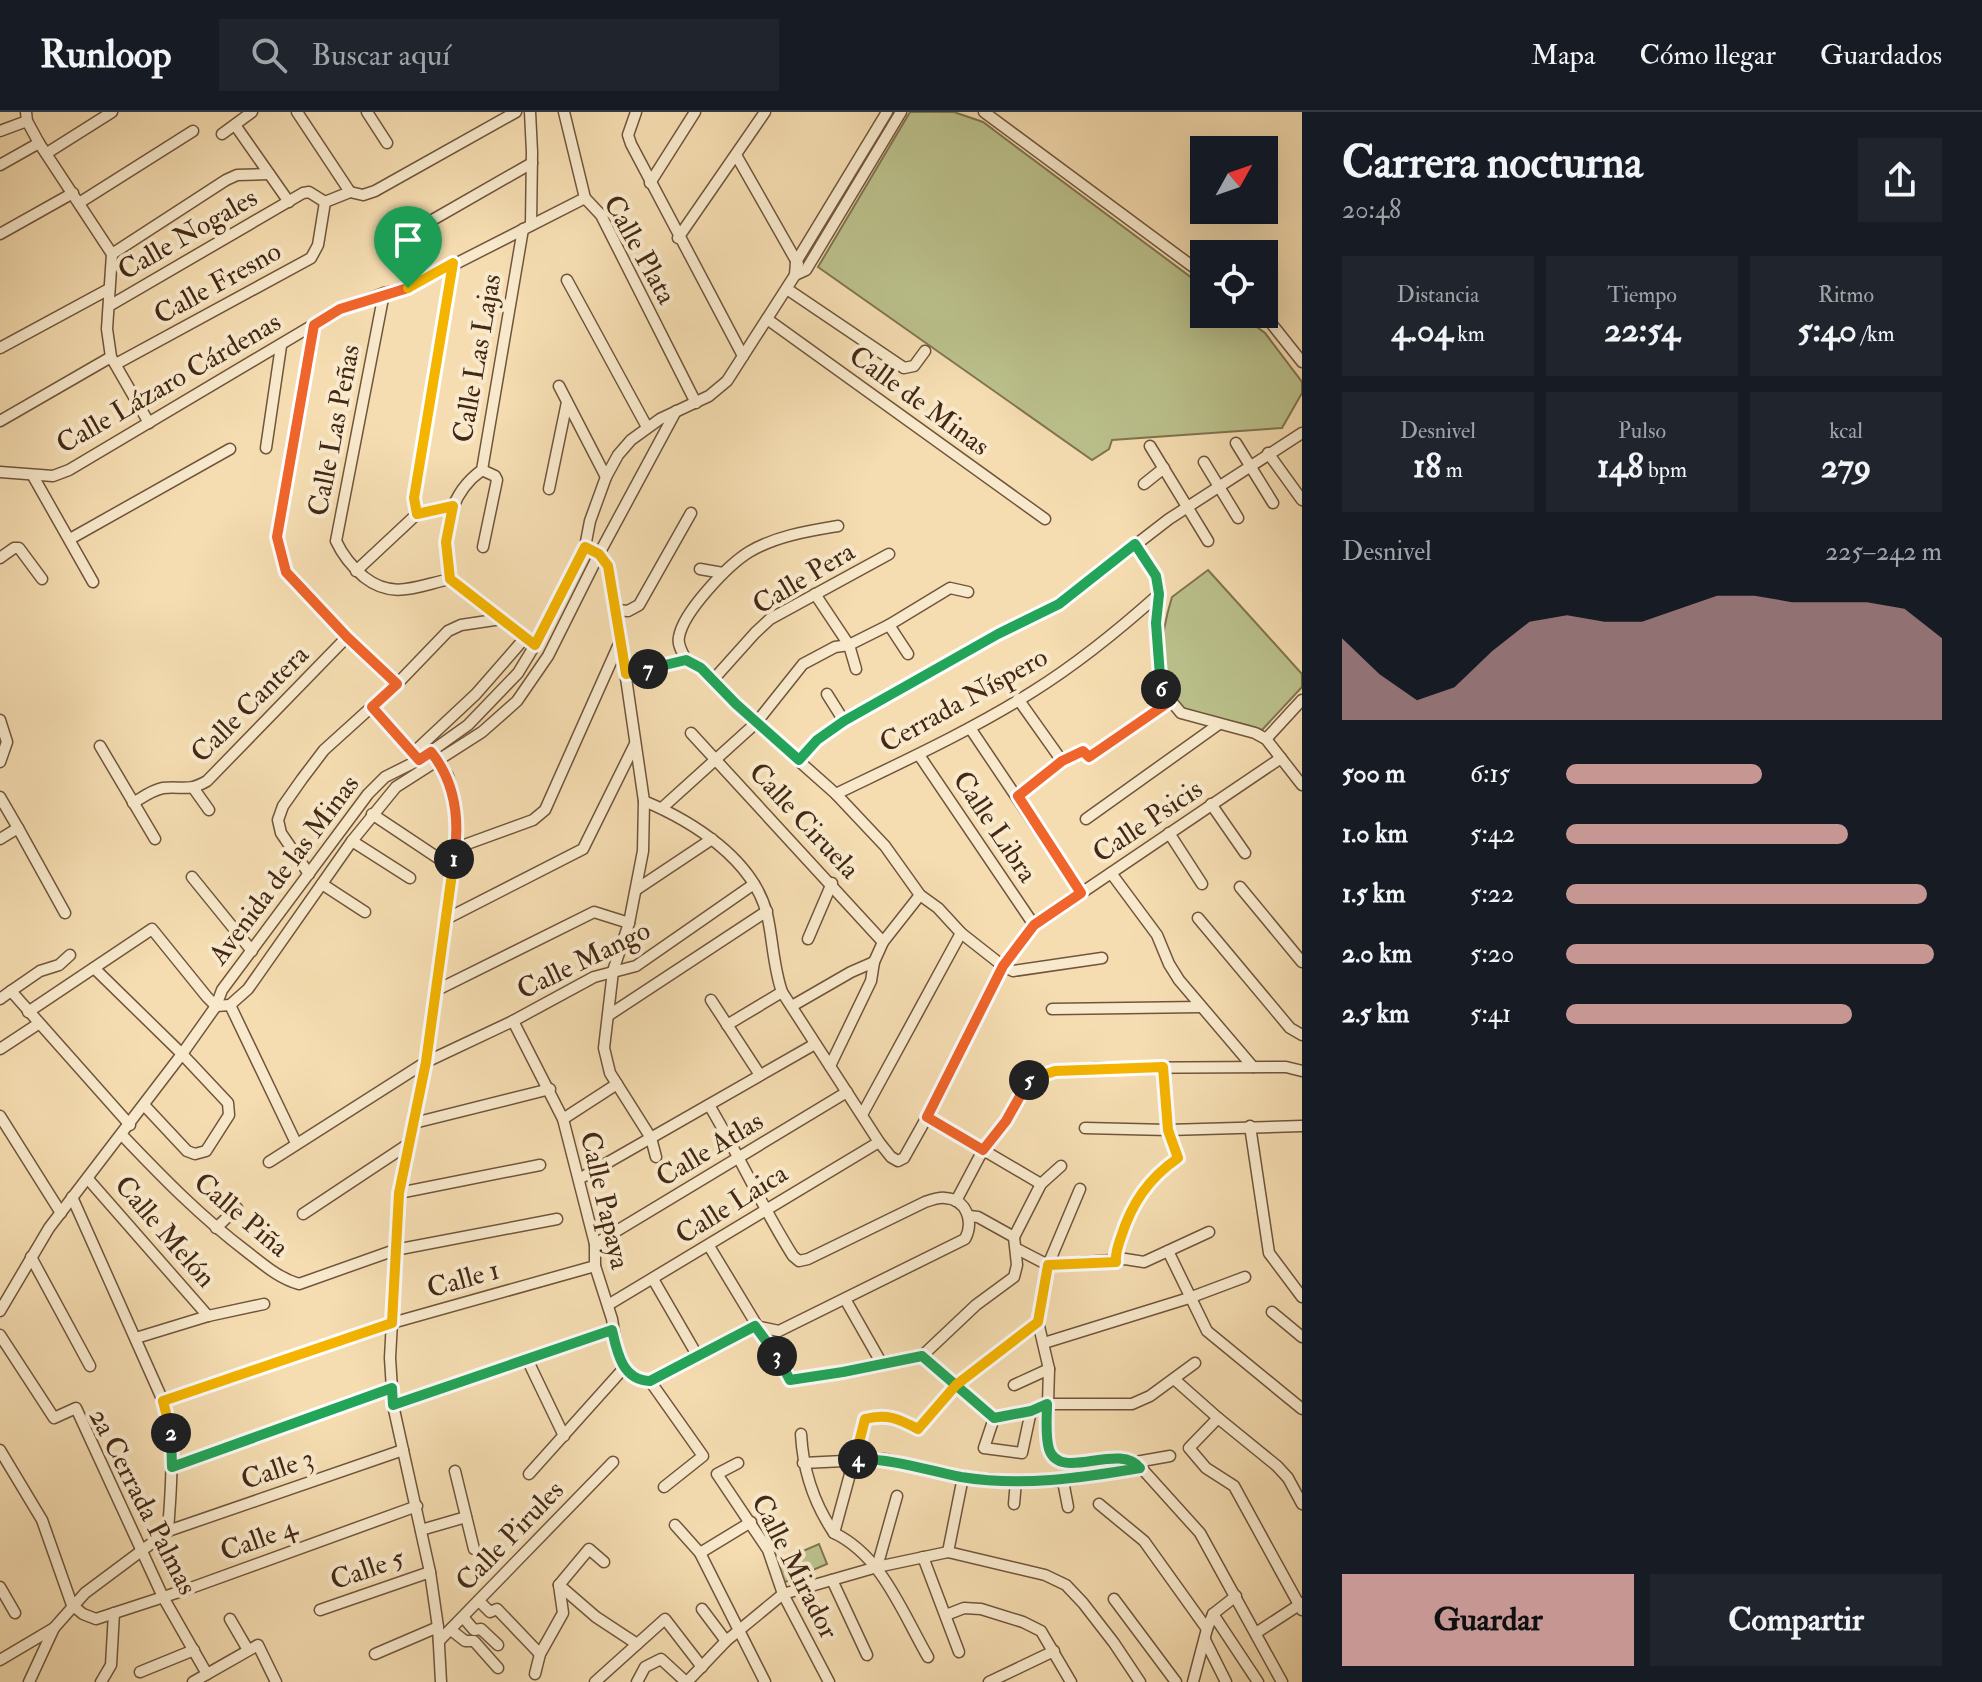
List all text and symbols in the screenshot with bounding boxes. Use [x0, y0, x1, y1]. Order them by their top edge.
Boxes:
search box [219, 19, 779, 91]
text: Runloop [40, 31, 171, 79]
icon: search [247, 33, 291, 77]
text: Buscar aquí [311, 37, 450, 74]
text: Mapa [1531, 38, 1595, 73]
text: Cómo llegar [1639, 38, 1776, 73]
text: Guardados [1820, 38, 1942, 73]
north arrow [1190, 136, 1278, 224]
map controls [1190, 136, 1278, 328]
text: Carrera nocturna [1342, 136, 1643, 191]
button: share [1858, 138, 1942, 222]
street label: Calle Nogales [112, 180, 264, 288]
street label: Calle Plata [595, 189, 684, 311]
text: 20:48 [1342, 194, 1401, 226]
pin [374, 206, 442, 288]
icon: arrive [386, 218, 430, 262]
street label: Calle Fresno [148, 234, 287, 333]
button: locate [1190, 240, 1278, 328]
street label: Calle Las Lajas [445, 271, 510, 445]
text: Distancia [1397, 281, 1479, 309]
text: Tiempo [1607, 281, 1677, 309]
text: Ritmo [1818, 281, 1874, 309]
street label: Calle Lázaro Cárdenas [50, 305, 287, 462]
text: 4.04 [1391, 309, 1453, 352]
text: 22:54 [1604, 309, 1680, 352]
text: 5:40 [1797, 309, 1857, 352]
text: km [1453, 320, 1485, 348]
text: /km [1857, 320, 1895, 348]
street label: Calle de Minas [842, 339, 996, 464]
street label: Calle Las Peñas [301, 342, 368, 519]
text: Desnivel [1400, 417, 1476, 445]
text: Pulso [1618, 417, 1666, 445]
text: kcal [1829, 417, 1863, 445]
text: 18 [1413, 445, 1441, 488]
text: 148 [1597, 445, 1643, 488]
text: 279 [1821, 445, 1871, 488]
text: m [1441, 456, 1463, 484]
text: bpm [1643, 456, 1687, 484]
street label: Calle Pera [746, 534, 862, 622]
text: Desnivel [1342, 536, 1432, 568]
text: 225–242 m [1825, 536, 1942, 568]
street label: Calle Cantera [184, 637, 317, 770]
street label: Cerrada Níspero [874, 640, 1054, 761]
pin: 7 [628, 649, 668, 689]
text: 7 [643, 655, 653, 683]
pin: 6 [1141, 669, 1181, 709]
text: 6 [1155, 675, 1167, 703]
street label: Calle Ciruela [741, 755, 867, 887]
text: 500 m [1342, 758, 1406, 790]
text: 6:15 [1470, 758, 1510, 790]
street label: Calle Libra [945, 764, 1045, 890]
street label: Avenida de las Minas [201, 768, 367, 973]
street label: Calle Psicis [1086, 772, 1209, 871]
text: 1.0 km [1342, 818, 1408, 850]
text: 5:42 [1470, 818, 1515, 850]
pin: 1 [434, 839, 474, 879]
text: 1 [450, 845, 458, 873]
text: 1.5 km [1342, 878, 1405, 910]
text: 5:22 [1470, 878, 1514, 910]
street label: Calle Mango [511, 913, 656, 1008]
text: 2.0 km [1342, 938, 1412, 970]
text: 5:20 [1470, 938, 1514, 970]
text: 2.5 km [1342, 998, 1409, 1030]
text: 5:41 [1470, 998, 1511, 1030]
pin: 5 [1009, 1060, 1049, 1100]
text: 5 [1024, 1066, 1034, 1094]
street label: Calle Atlas [650, 1104, 770, 1195]
street label: Calle Papaya [572, 1128, 637, 1273]
street label: Calle Laica [669, 1156, 795, 1252]
street label: Calle Piña [186, 1165, 296, 1265]
street label: Calle Melón [107, 1169, 223, 1295]
street label: Calle 1 [423, 1252, 504, 1306]
pin: 3 [757, 1336, 797, 1376]
text: 3 [773, 1342, 781, 1370]
street label: 2a Cerrada Palmas [83, 1402, 205, 1600]
pin: 2 [151, 1413, 191, 1453]
pin: 4 [838, 1439, 878, 1479]
street label: Calle 3 [237, 1441, 318, 1498]
text: 4 [852, 1445, 864, 1473]
street label: Calle Pirules [449, 1473, 572, 1599]
street label: Calle Mirador [743, 1488, 846, 1645]
street label: Calle 4 [215, 1509, 303, 1569]
street label: Calle 5 [326, 1540, 410, 1598]
button: Guardar [1342, 1574, 1634, 1666]
button: Compartir [1650, 1574, 1942, 1666]

